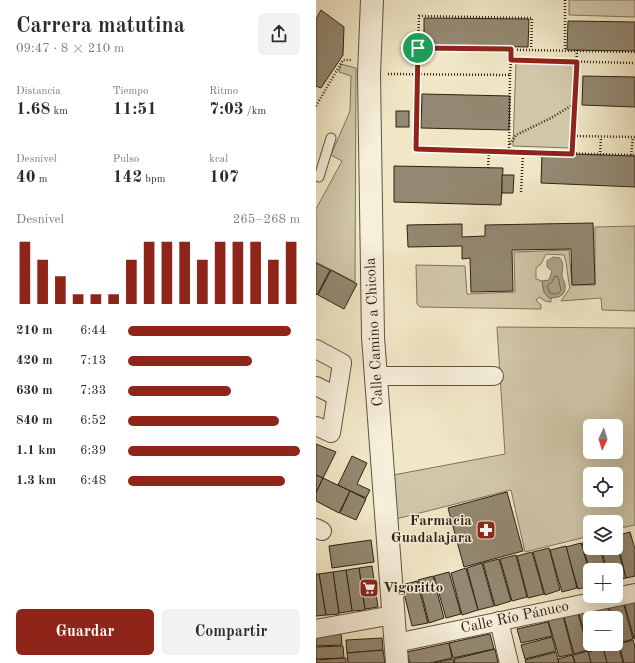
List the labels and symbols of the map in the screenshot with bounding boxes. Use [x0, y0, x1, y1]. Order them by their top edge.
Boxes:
pin [401, 31, 435, 65]
street label: Calle Camino a Chicola [364, 257, 386, 407]
north arrow [583, 419, 623, 459]
place label: Farmacia Guadalajara [391, 514, 472, 546]
pharmacy icon: Farmacia Guadalajara [475, 519, 497, 541]
supermarket icon: Vigoritto [358, 577, 380, 599]
place label: Vigoritto [383, 581, 443, 596]
street label: Calle Río Pánuco [460, 599, 570, 637]

